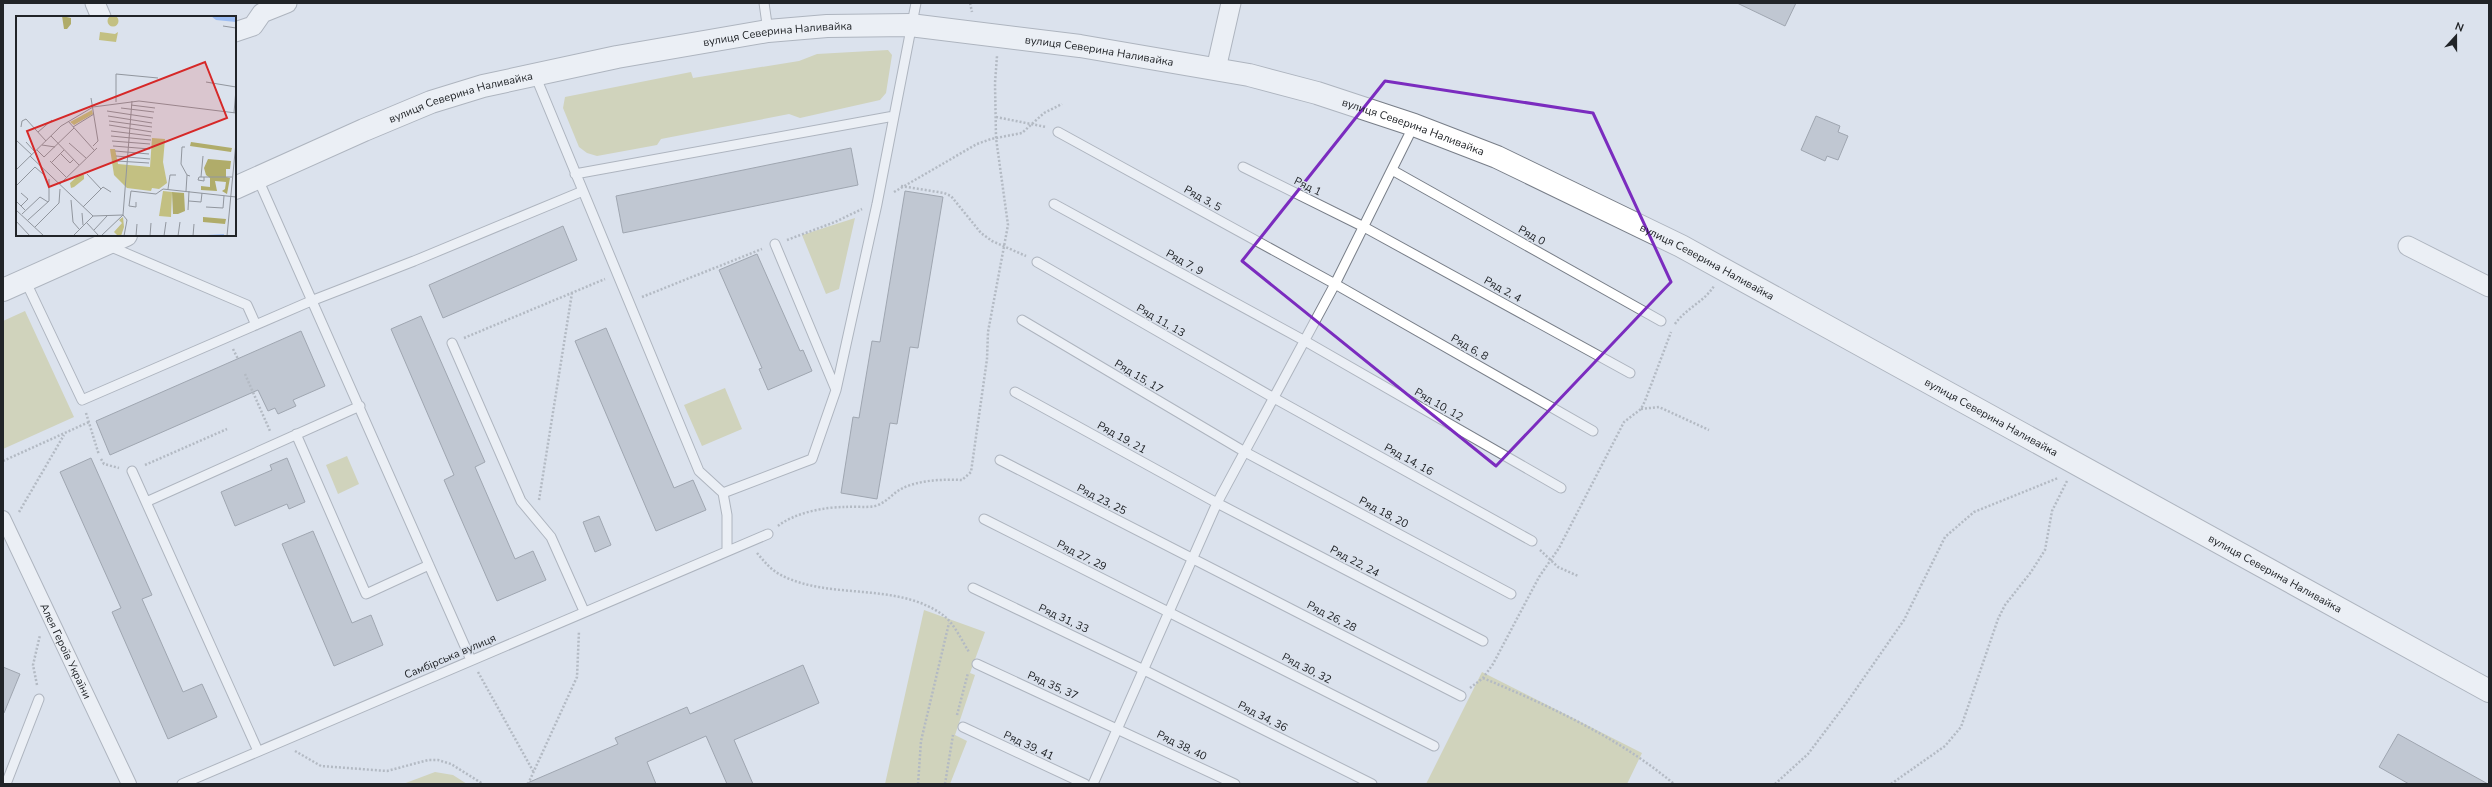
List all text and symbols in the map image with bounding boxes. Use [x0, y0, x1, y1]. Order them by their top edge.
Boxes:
inset map [16, 16, 236, 236]
north arrow [2436, 16, 2476, 56]
street label: вулиця Северина Наливайка [702, 19, 852, 50]
text: N [2453, 19, 2466, 36]
street label: вулиця Северина Наливайка [1024, 32, 1175, 70]
street label: вулиця Северина Наливайка [387, 68, 534, 127]
street label: вулиця Северина Наливайка [1340, 95, 1486, 159]
street label: Ряд 1 [1292, 173, 1324, 200]
street label: Ряд 3, 5 [1181, 182, 1225, 215]
street label: вулиця Северина Наливайка [1637, 220, 1777, 304]
street label: Ряд 0 [1516, 222, 1548, 249]
street label: Ряд 7, 9 [1163, 246, 1206, 279]
street label: Ряд 2, 4 [1481, 273, 1525, 306]
street label: Ряд 11, 13 [1134, 300, 1188, 340]
street label: Ряд 6, 8 [1448, 331, 1491, 364]
street label: Ряд 15, 17 [1112, 356, 1166, 397]
street label: вулиця Северина Наливайка [1922, 375, 2061, 460]
street label: Ряд 10, 12 [1412, 384, 1466, 424]
street label: Ряд 19, 21 [1095, 418, 1149, 457]
street label: Ряд 14, 16 [1382, 440, 1436, 479]
street label: Ряд 23, 25 [1074, 481, 1130, 519]
street label: Ряд 18, 20 [1356, 493, 1411, 532]
street label: вулиця Северина Наливайка [2206, 531, 2344, 617]
street label: Ряд 27, 29 [1054, 537, 1109, 574]
street label: Ряд 22, 24 [1327, 542, 1382, 581]
street label: Ряд 26, 28 [1304, 598, 1360, 636]
street label: Ряд 31, 33 [1036, 600, 1091, 637]
street label: Алея Героїв України [36, 601, 95, 701]
street label: Самбірська вулиця [402, 630, 498, 683]
street label: Ряд 30, 32 [1279, 650, 1334, 687]
street label: Ряд 35, 37 [1025, 668, 1080, 703]
street label: Ряд 34, 36 [1235, 698, 1291, 736]
street label: Ряд 39, 41 [1001, 727, 1056, 764]
street label: Ряд 38, 40 [1154, 727, 1210, 764]

